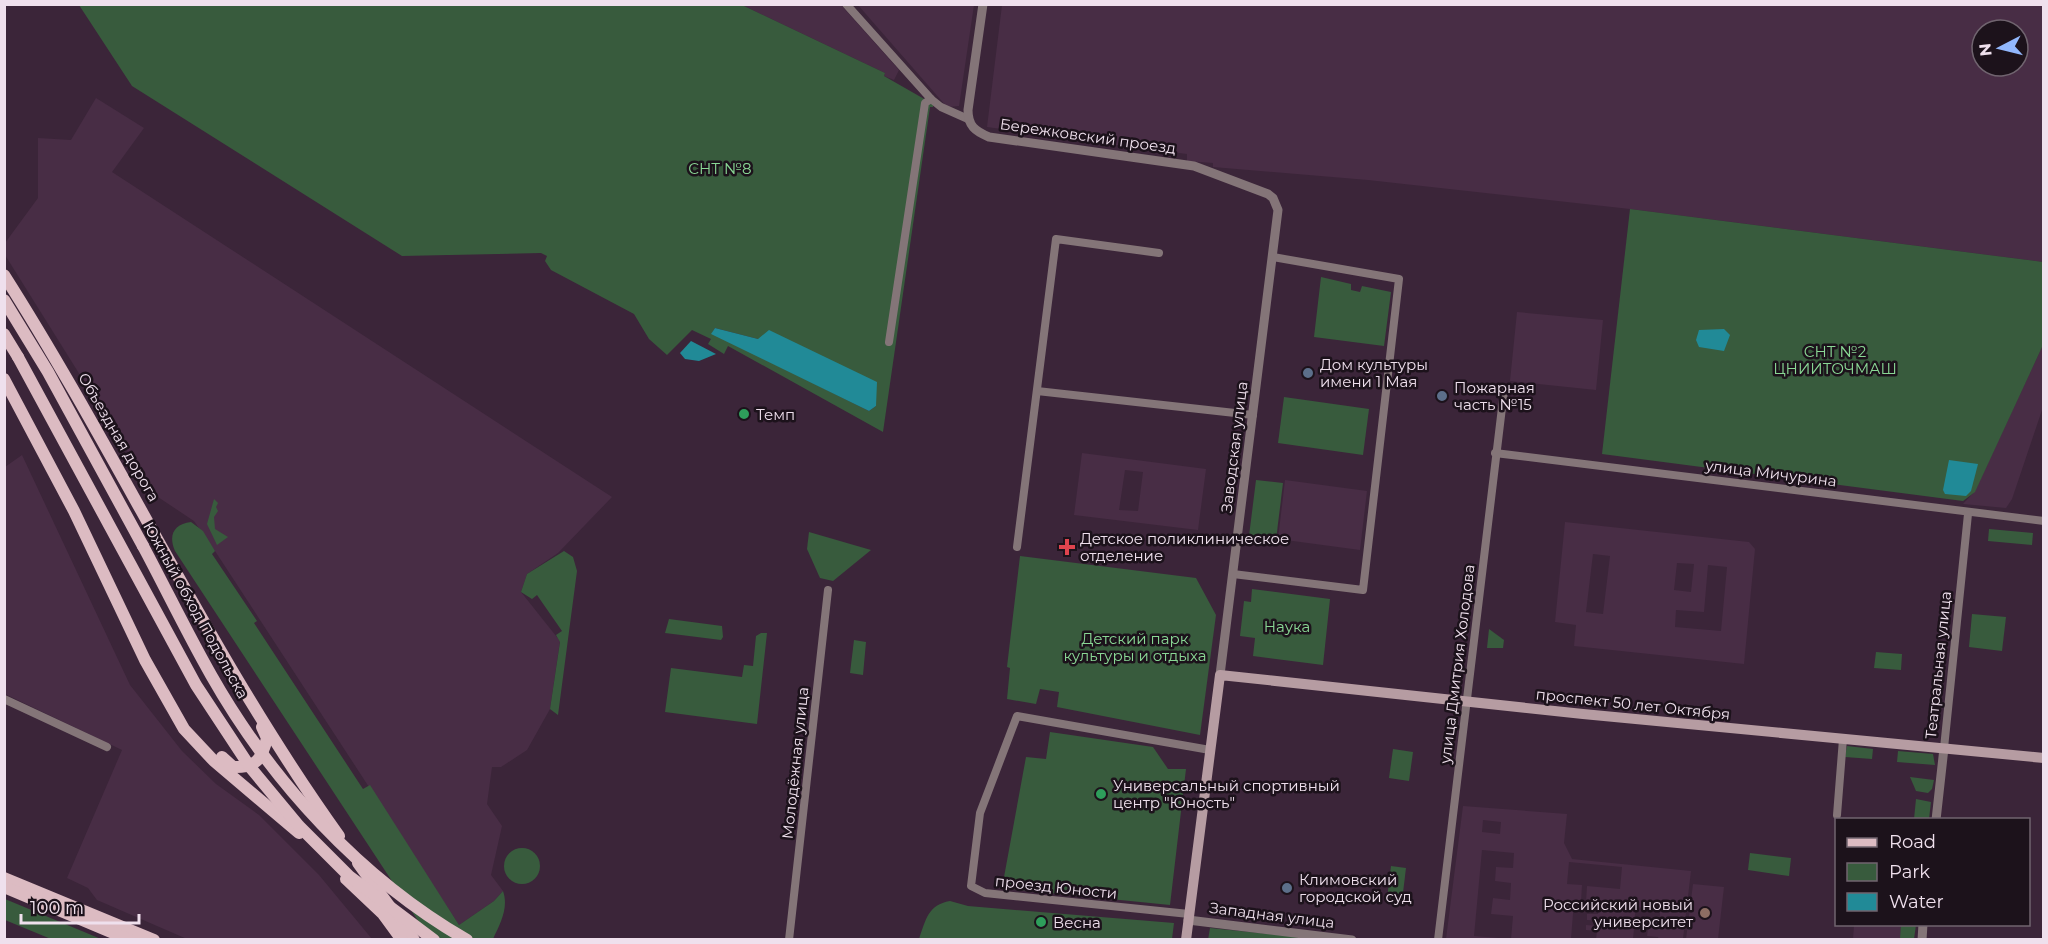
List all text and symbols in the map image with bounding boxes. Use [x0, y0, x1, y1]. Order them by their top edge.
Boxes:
north arrow [1970, 18, 2030, 78]
text: N [1975, 42, 1996, 57]
street label: Бережковский проезд [999, 114, 1178, 158]
park label: СНТ №8 [688, 159, 752, 178]
park label: СНТ №2 ЦНИИТОЧМАШ [1773, 342, 1897, 378]
place label: Дом культуры имени 1 Мая [1320, 355, 1428, 391]
marker: Дом культуры имени 1 Мая [1301, 366, 1315, 380]
street label: Объездная дорога [74, 369, 164, 505]
place label: Пожарная часть №15 [1454, 378, 1535, 414]
street label: Заводская улица [1217, 380, 1251, 514]
marker: Пожарная часть №15 [1435, 389, 1449, 403]
place label: Темп [756, 405, 795, 424]
marker: Темп [737, 407, 751, 421]
street label: улица Мичурина [1703, 455, 1838, 490]
street label: Южный обход Подольска [139, 518, 253, 702]
place label: Детское поликлиническое отделение [1080, 529, 1289, 565]
marker: Детское поликлиническое отделение [1058, 538, 1076, 556]
street label: улица Дмитрия Холодова [1435, 563, 1479, 766]
street label: Театральная улица [1921, 590, 1955, 740]
park label: Наука [1264, 617, 1310, 636]
park label: Детский парк культуры и отдыха [1063, 629, 1207, 665]
street label: проспект 50 лет Октября [1535, 684, 1731, 724]
street label: Молодёжная улица [778, 686, 812, 840]
place label: Универсальный спортивный центр "Юность" [1113, 776, 1340, 812]
marker: Универсальный спортивный центр "Юность" [1094, 787, 1108, 801]
legend [1835, 818, 2030, 926]
text: Road [1889, 831, 1936, 853]
text: Park [1889, 861, 1930, 883]
place label: Климовский городской суд [1299, 870, 1412, 906]
street label: проезд Юности [994, 871, 1118, 903]
marker: Климовский городской суд [1280, 881, 1294, 895]
scale bar [21, 887, 140, 925]
text: Water [1889, 891, 1944, 913]
place label: Российский новый университет [1543, 895, 1694, 931]
text: 100 m [30, 897, 84, 919]
street label: Западная улица [1209, 898, 1335, 932]
marker: Российский новый университет [1698, 906, 1712, 920]
place label: Весна [1053, 913, 1101, 932]
marker: Весна [1034, 915, 1048, 929]

